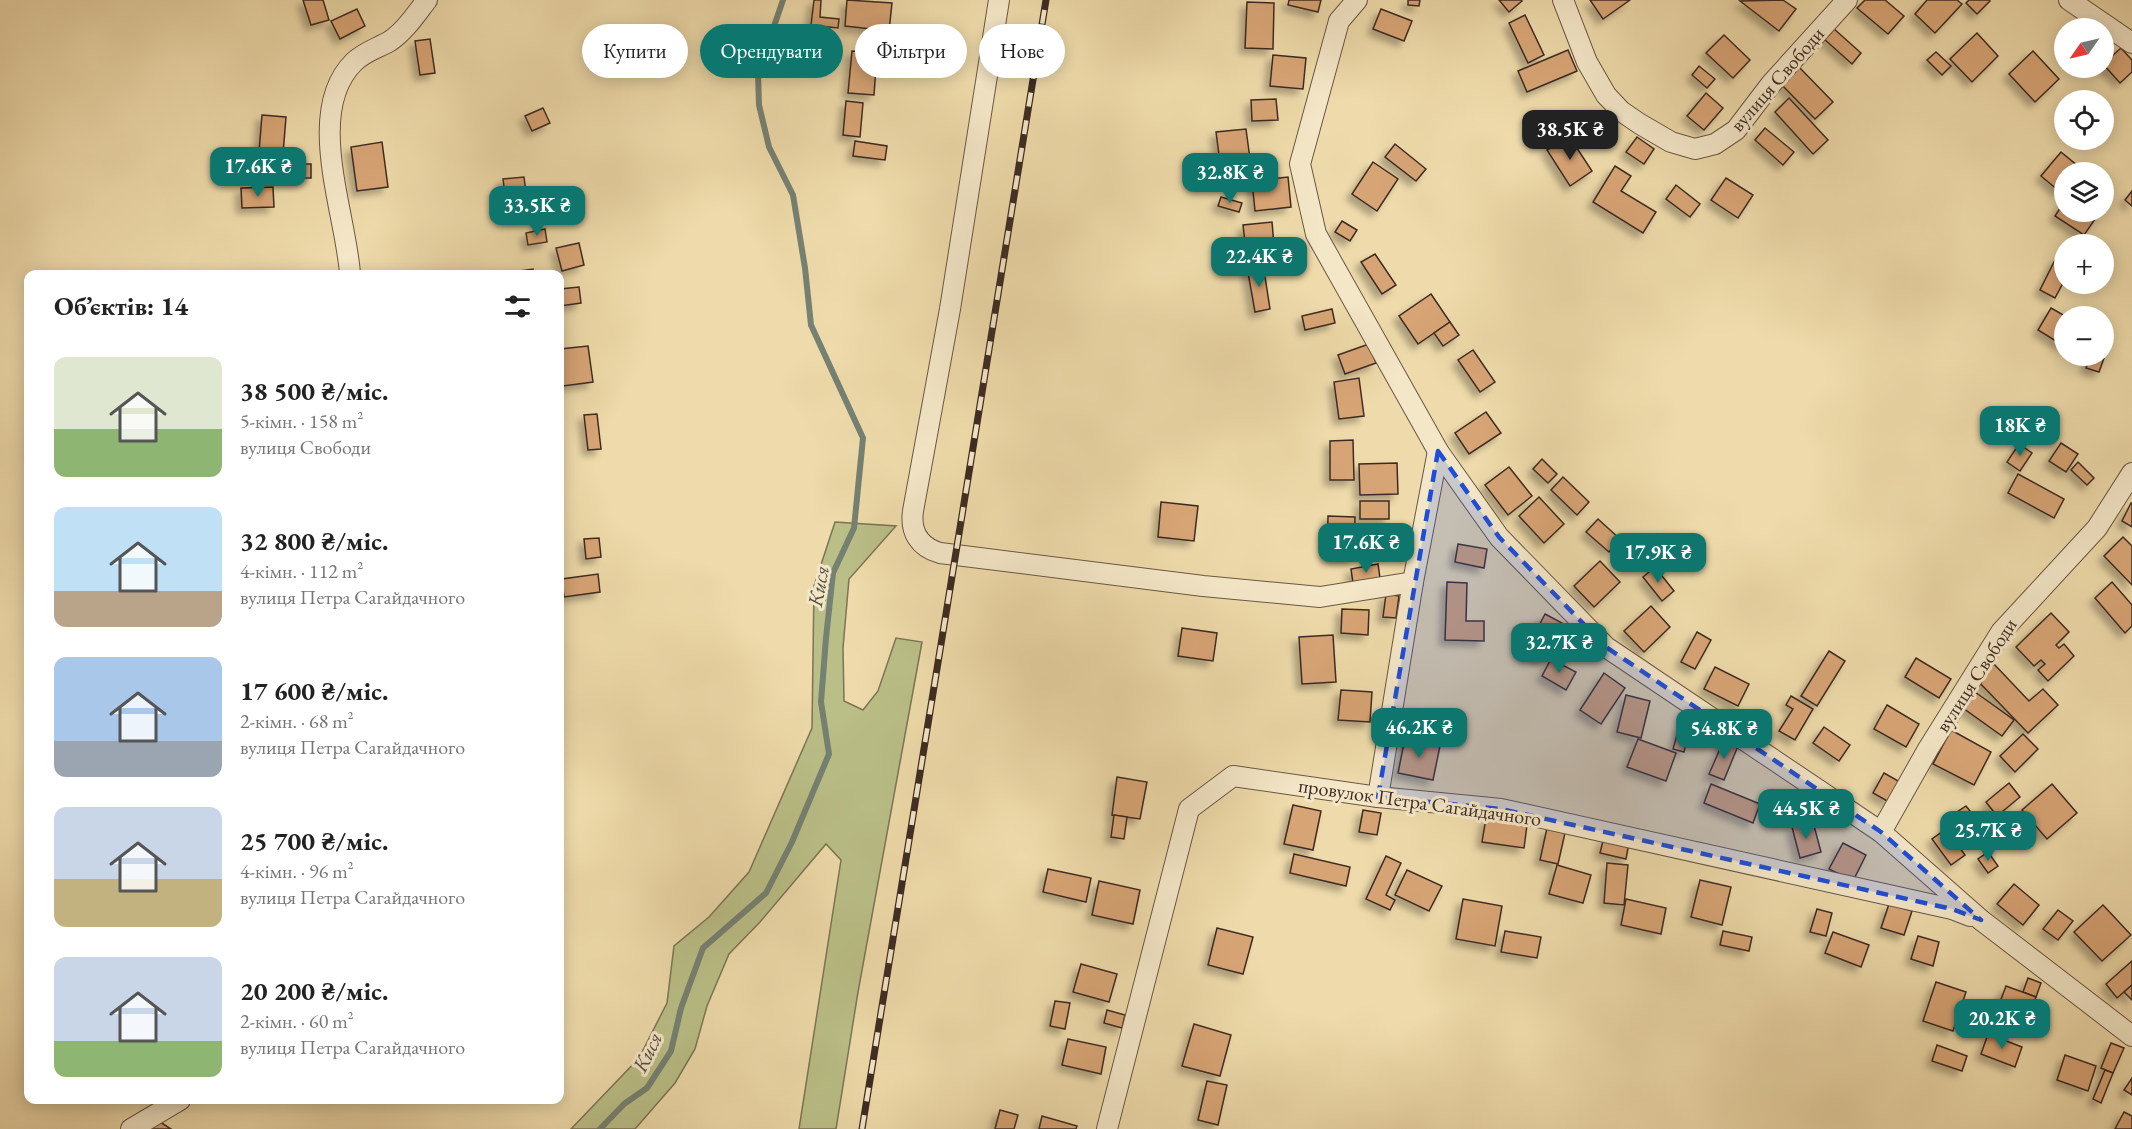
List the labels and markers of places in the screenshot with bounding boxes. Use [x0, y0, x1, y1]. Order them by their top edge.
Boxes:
pin: 38.5K ₴ [1515, 110, 1625, 161]
pin: 17.6K ₴ [203, 147, 313, 198]
pin: 32.8K ₴ [1175, 153, 1285, 204]
pin: 33.5K ₴ [482, 186, 592, 237]
pin: 22.4K ₴ [1204, 237, 1314, 288]
pin: 18K ₴ [1978, 406, 2062, 457]
pin: 17.6K ₴ [1311, 523, 1421, 574]
pin: 17.9K ₴ [1603, 533, 1713, 584]
pin: 32.7K ₴ [1504, 623, 1614, 674]
pin: 46.2K ₴ [1364, 708, 1474, 759]
pin: 54.8K ₴ [1669, 709, 1779, 760]
pin: 44.5K ₴ [1751, 789, 1861, 840]
pin: 25.7K ₴ [1933, 811, 2043, 862]
pin: 20.2K ₴ [1947, 999, 2057, 1050]

